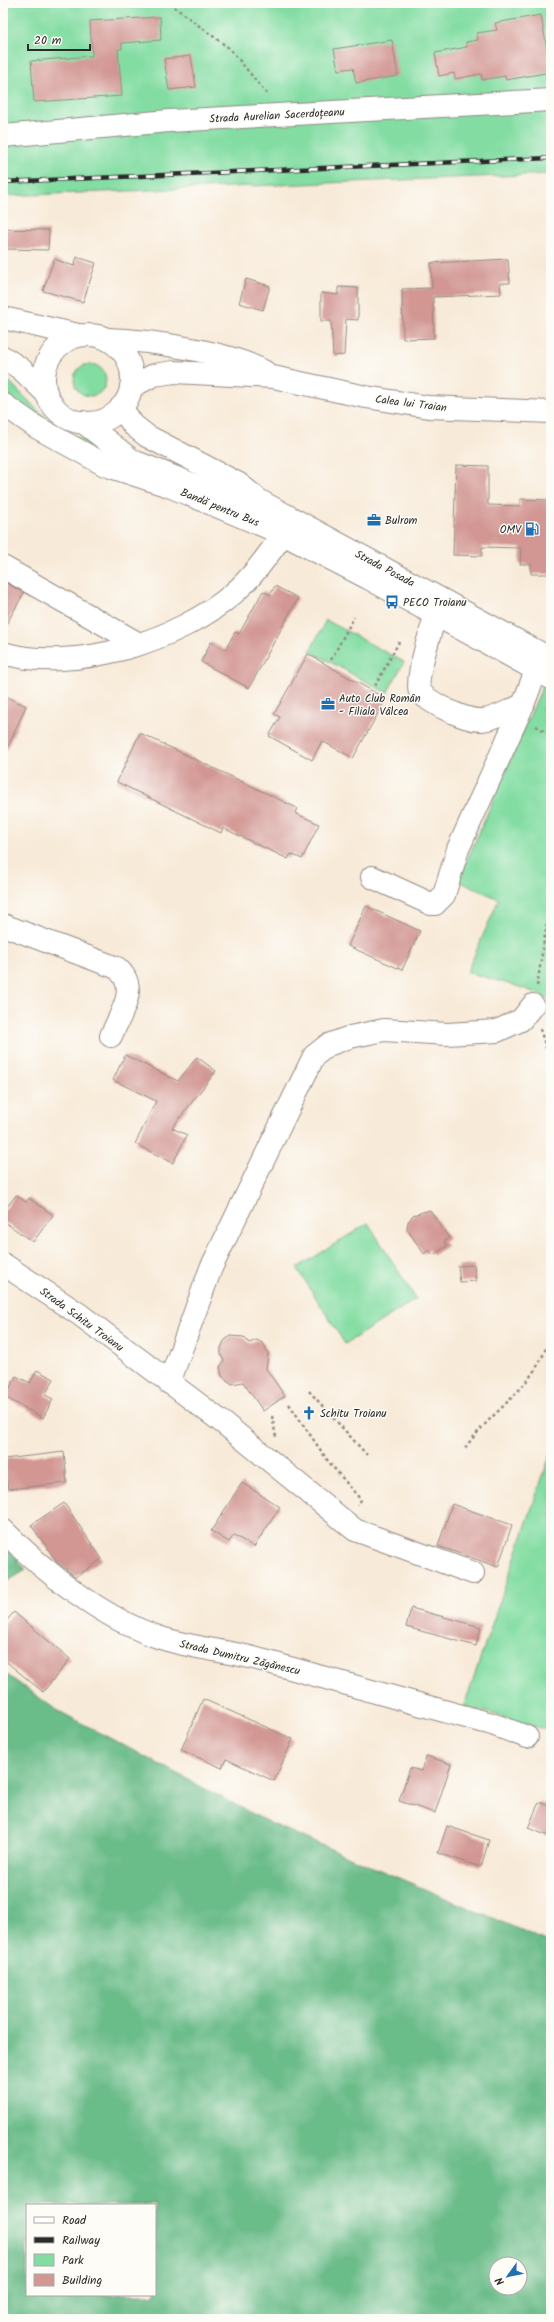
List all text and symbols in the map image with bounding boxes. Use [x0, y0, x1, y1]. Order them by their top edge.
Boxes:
scale bar [28, 26, 90, 52]
text: 20 m [34, 31, 62, 50]
street label: Strada Aurelian Sacerdoțeanu [209, 103, 346, 129]
street label: Calea lui Traian [374, 391, 448, 417]
street label: Bandă pentru Bus [177, 484, 262, 532]
office icon: Bulrom [366, 512, 382, 528]
place label: Bulrom [385, 512, 418, 530]
place label: OMV [500, 521, 522, 539]
fuel station icon: OMV [524, 521, 540, 537]
street label: Strada Posada [351, 546, 418, 592]
bus stop icon: PECO Troianu [384, 594, 400, 610]
place label: PECO Troianu [403, 594, 467, 612]
place label: Auto Club Român - Filiala Vâlcea [339, 690, 421, 721]
office icon: Auto Club Român - Filiala Vâlcea [320, 696, 336, 712]
street label: Strada Schitu Troianu [35, 1283, 128, 1357]
church icon: Schitu Troianu [301, 1405, 317, 1421]
place label: Schitu Troianu [320, 1405, 387, 1423]
street label: Strada Dumitru Zăgănescu [178, 1635, 303, 1681]
legend [26, 2204, 156, 2296]
text: Road [62, 2211, 87, 2230]
text: Railway [62, 2231, 100, 2250]
text: Park [62, 2251, 84, 2270]
north arrow [488, 2256, 528, 2296]
text: Building [62, 2271, 102, 2290]
text: N [491, 2273, 510, 2289]

